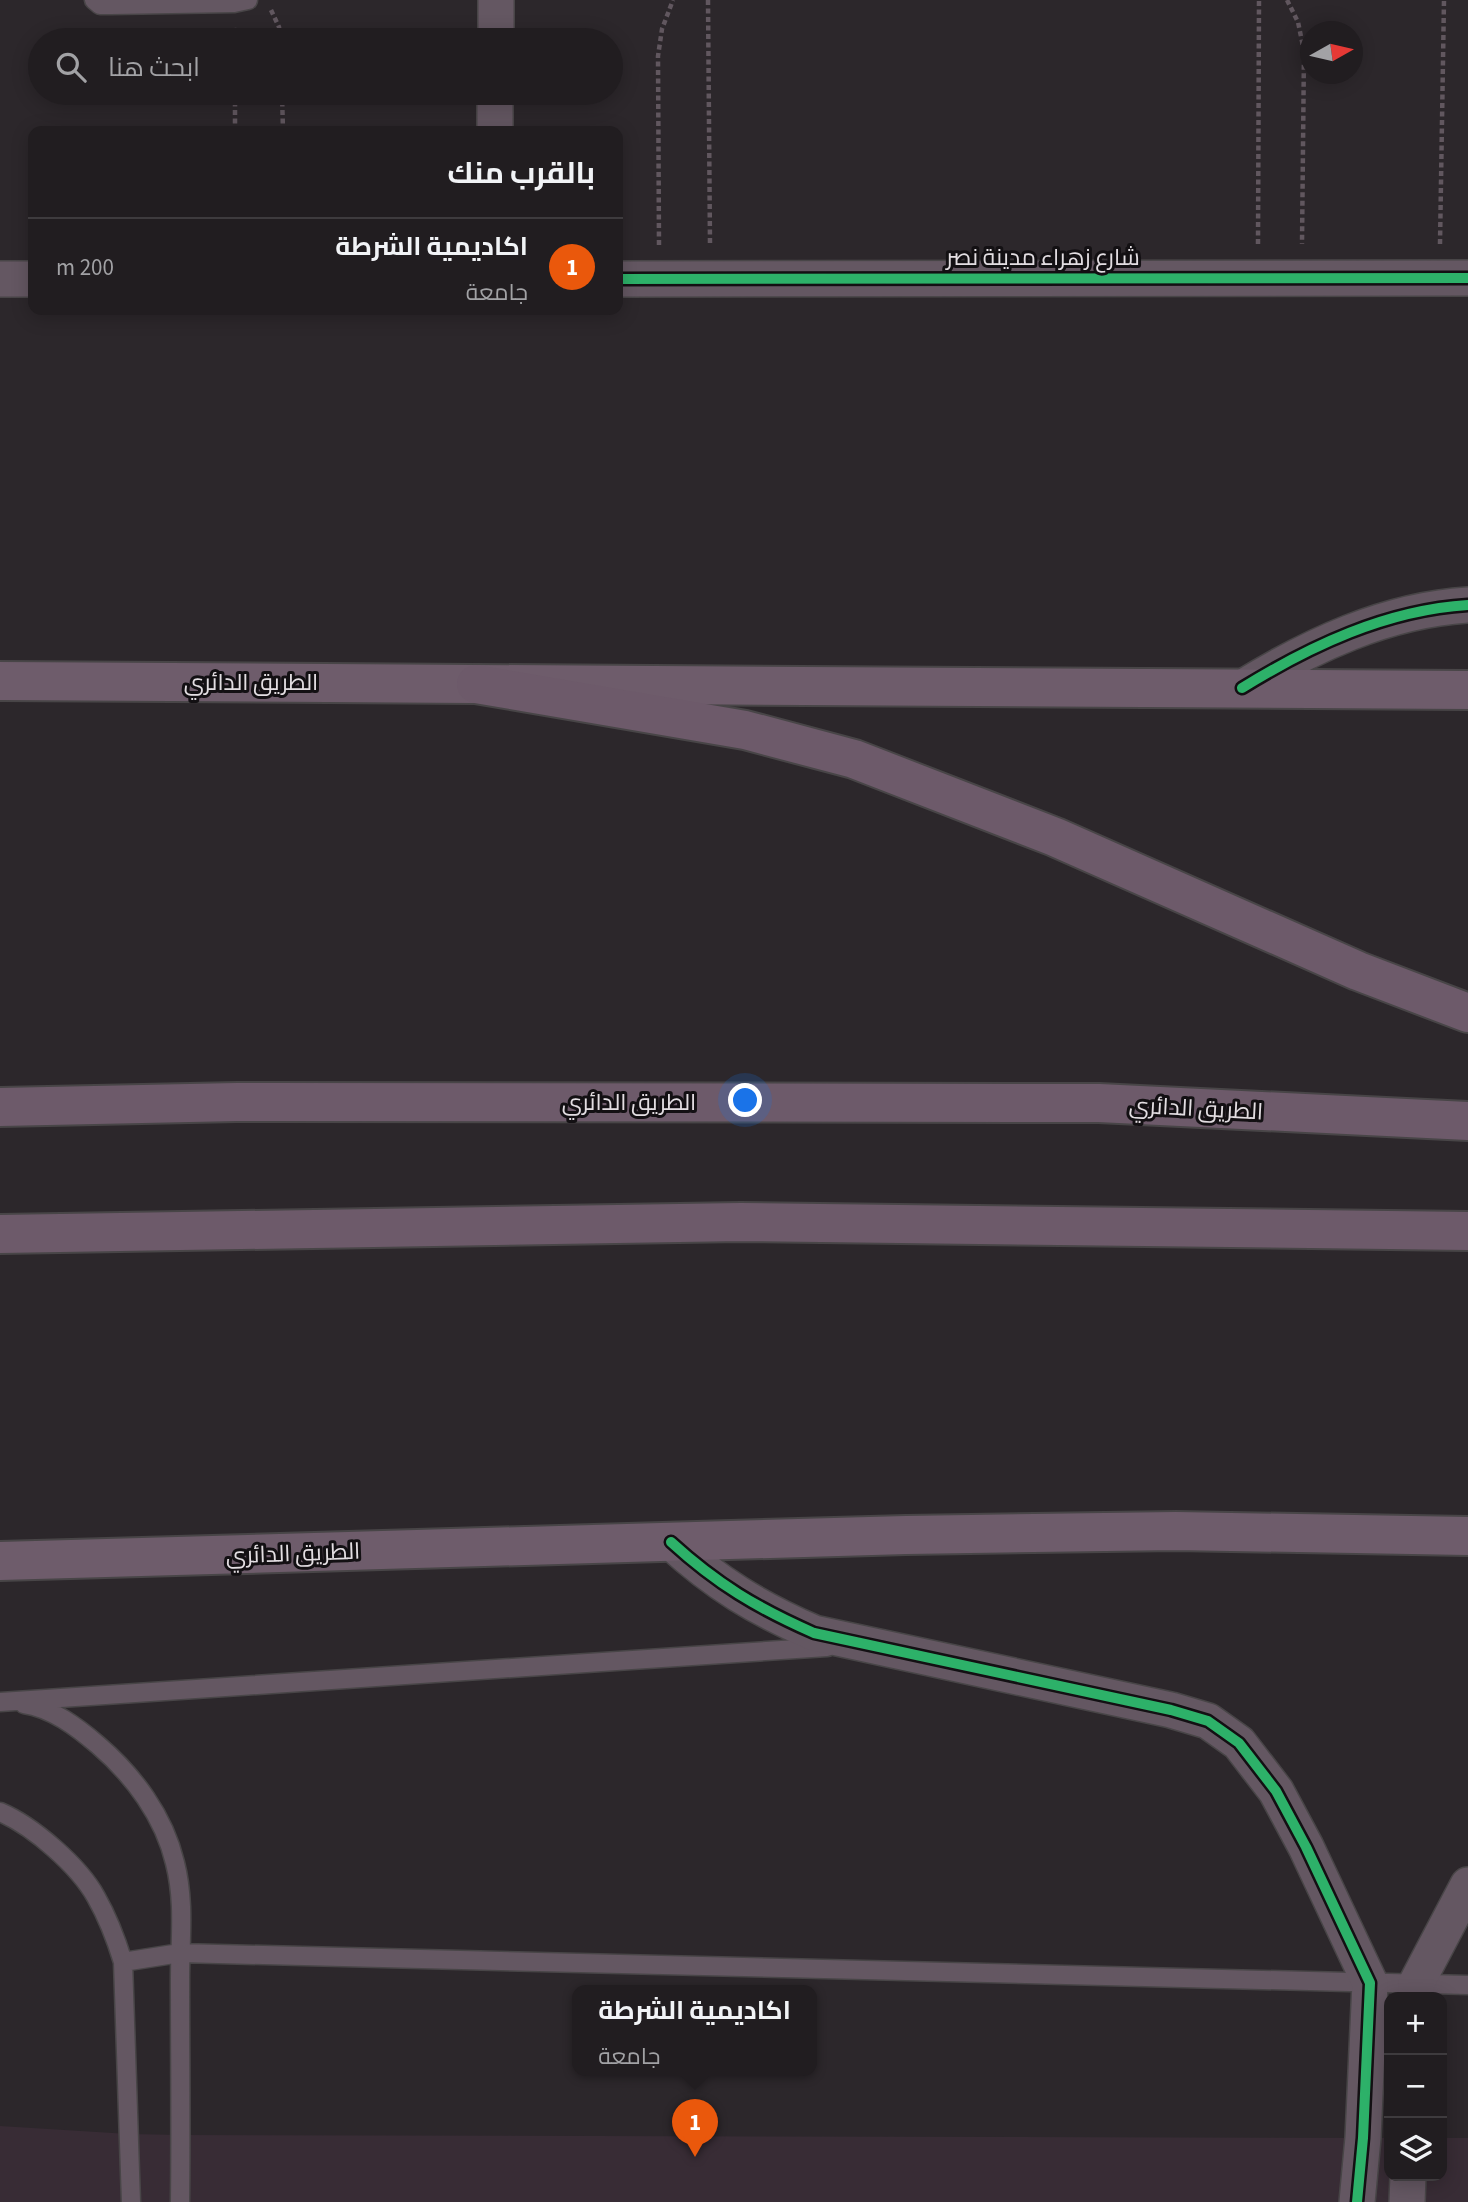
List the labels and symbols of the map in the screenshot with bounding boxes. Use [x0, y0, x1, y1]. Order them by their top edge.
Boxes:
north arrow [1300, 21, 1363, 84]
street label: شارع زهراء مدينة نصر [944, 241, 1140, 274]
street label: الطريق الدائري [184, 666, 318, 700]
your location [728, 1083, 762, 1117]
street label: الطريق الدائري [562, 1086, 696, 1120]
street label: الطريق الدائري [1128, 1089, 1264, 1129]
street label: الطريق الدائري [225, 1535, 361, 1573]
pin: 1 [672, 2099, 718, 2157]

